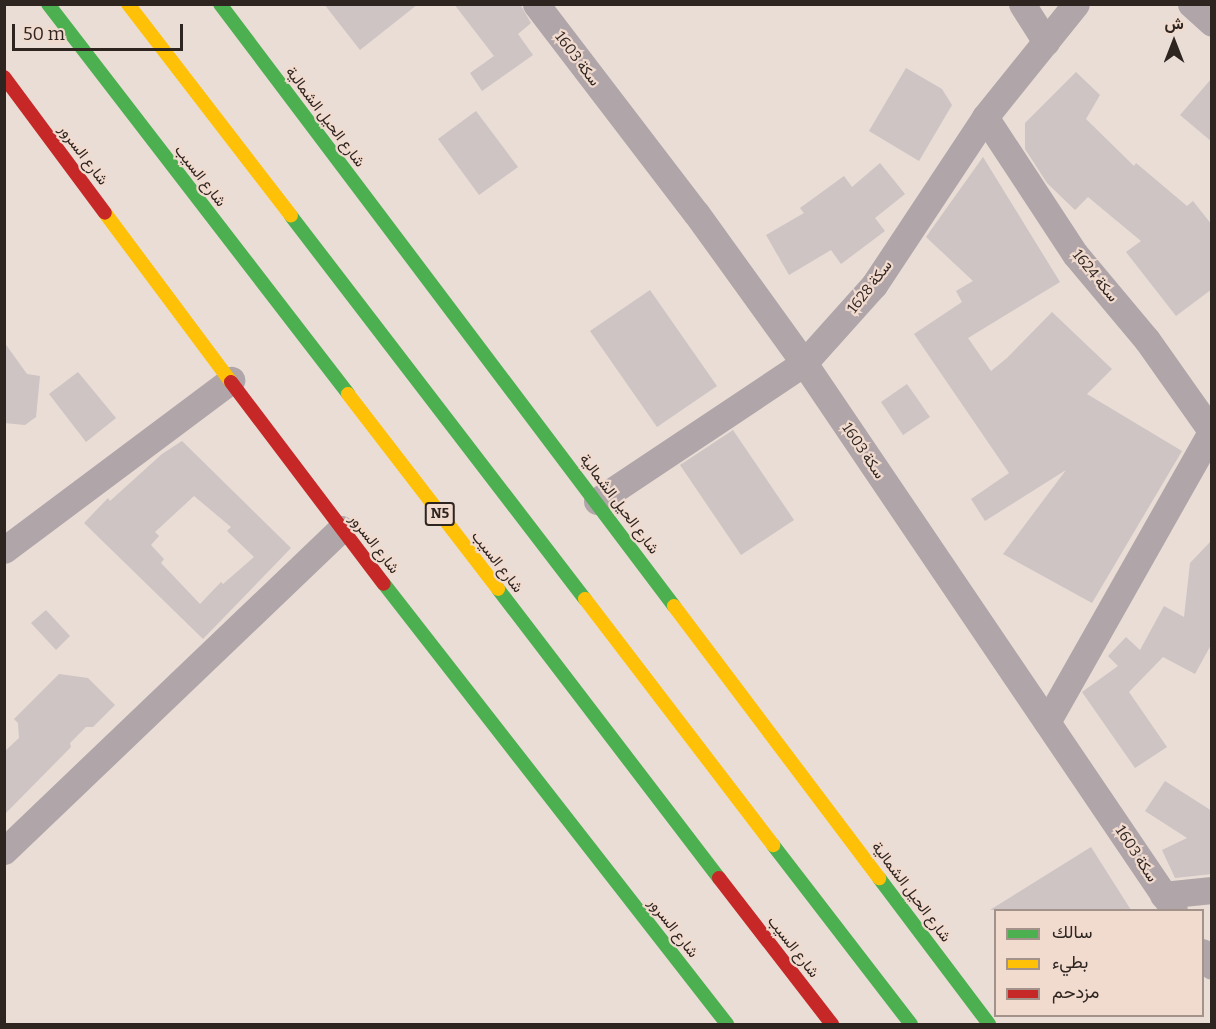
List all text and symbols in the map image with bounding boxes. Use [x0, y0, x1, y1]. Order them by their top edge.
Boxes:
scale bar [15, 12, 186, 50]
north arrow [1144, 12, 1204, 72]
text: ش [1164, 14, 1184, 33]
text: 50 m [23, 23, 65, 45]
street label: سكة 1603 [551, 28, 603, 90]
street label: شارع الحيل الشمالية [281, 63, 369, 171]
street label: شارع السرور [54, 121, 112, 189]
street label: شارع السيب [170, 142, 230, 210]
street label: سكة 1624 [1069, 246, 1121, 306]
street label: سكة 1628 [844, 257, 896, 317]
street label: سكة 1603 [838, 420, 888, 482]
street label: شارع الحيل الشمالية [575, 450, 663, 558]
road number: N5 [424, 503, 456, 525]
street label: شارع السرور [345, 510, 403, 578]
street label: شارع السيب [467, 528, 527, 596]
street label: سكة 1603 [1111, 823, 1161, 885]
street label: شارع الحيل الشمالية [867, 838, 955, 946]
street label: شارع السرور [644, 894, 702, 962]
legend [994, 909, 1204, 1017]
street label: شارع السيب [763, 913, 823, 981]
text: سالك [1052, 921, 1092, 943]
text: بطيء [1052, 951, 1088, 973]
text: مزدحم [1052, 981, 1099, 1003]

